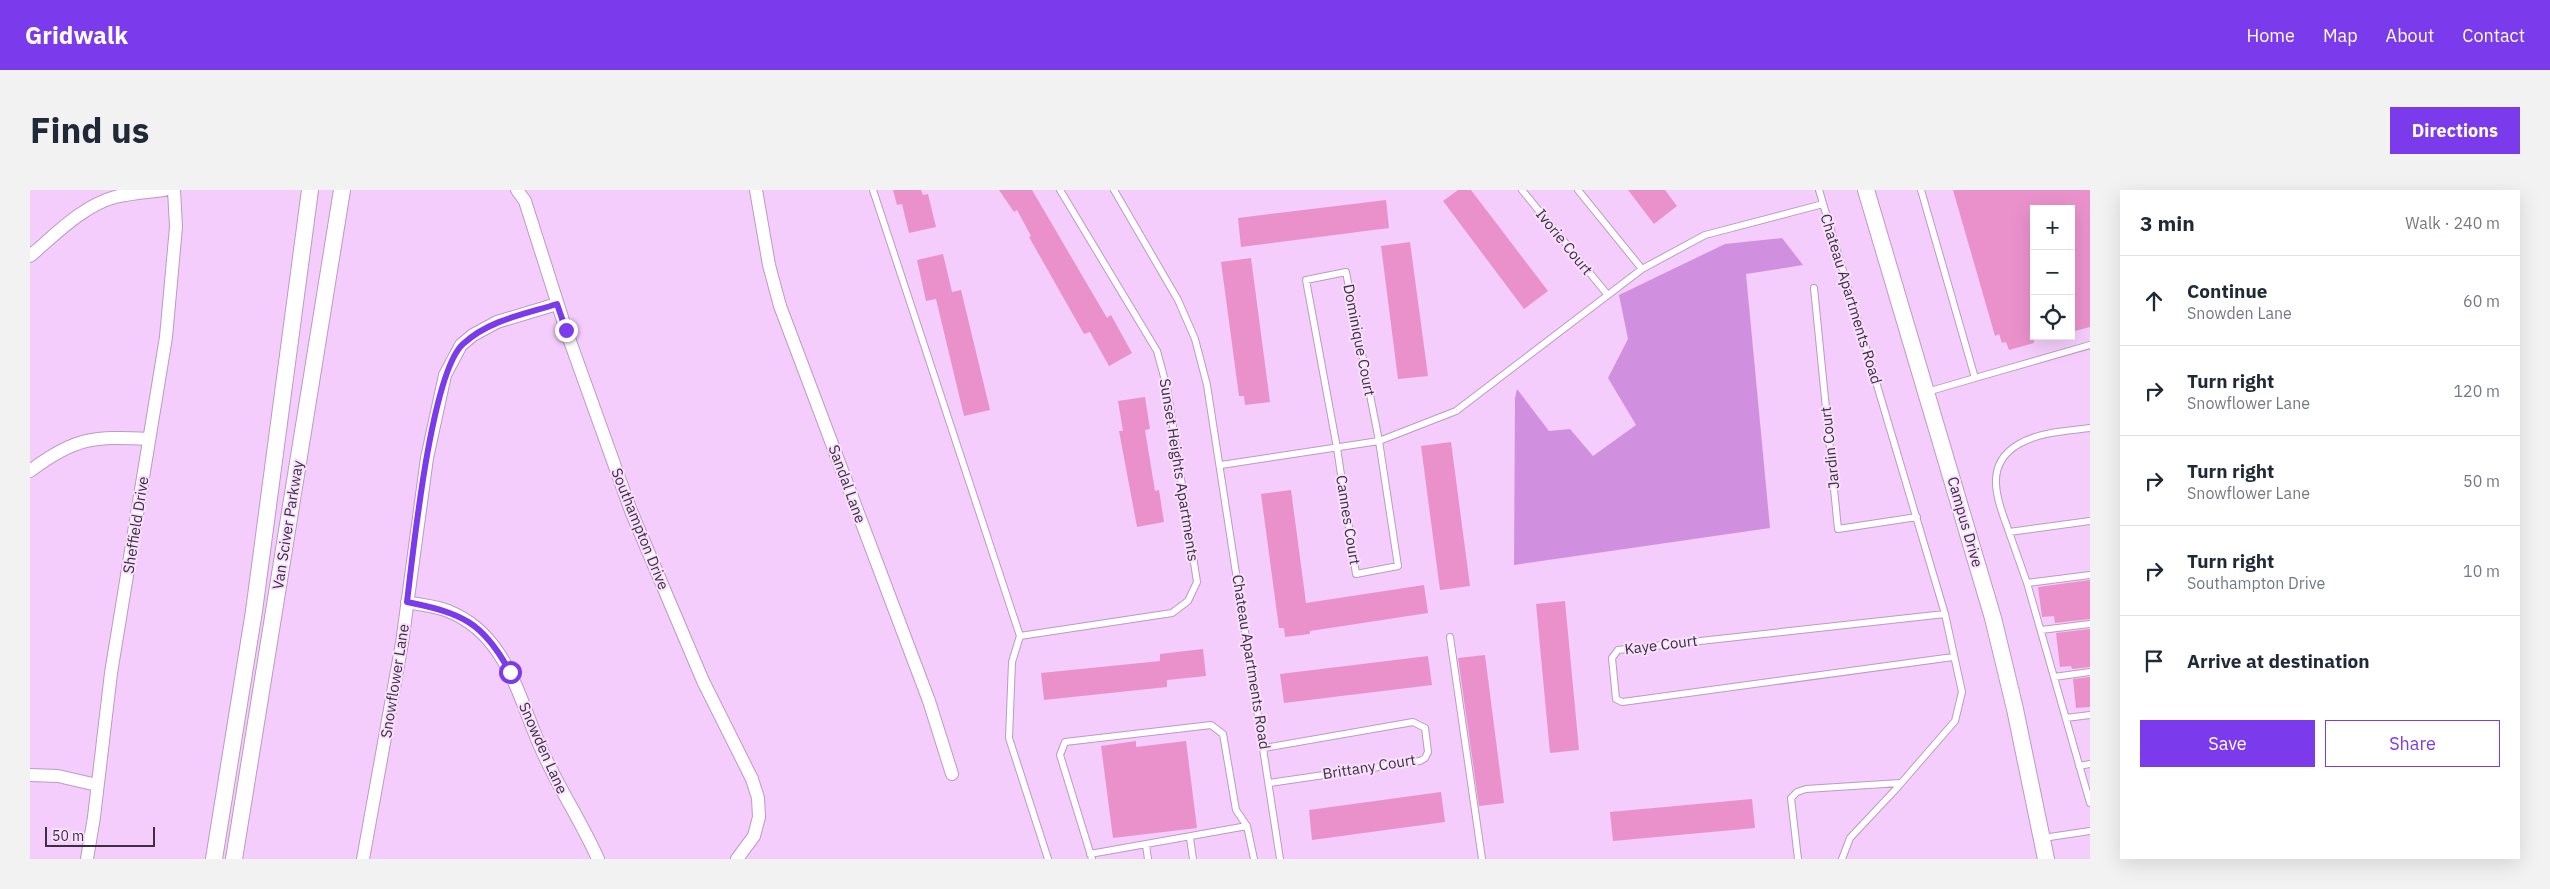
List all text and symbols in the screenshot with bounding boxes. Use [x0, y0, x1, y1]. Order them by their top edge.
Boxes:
text: Gridwalk [25, 19, 128, 51]
text: Home [2247, 24, 2295, 47]
text: Map [2323, 24, 2358, 47]
text: About [2386, 24, 2434, 47]
text: Contact [2462, 24, 2525, 47]
text: Find us [30, 107, 149, 153]
button: Directions [2390, 107, 2520, 154]
street label: Ivorie Court [1532, 205, 1597, 279]
map controls [2030, 205, 2075, 340]
button: + [2030, 205, 2075, 250]
text: 3 min [2140, 209, 2195, 237]
street label: Chateau Apartments Road [1817, 211, 1886, 386]
text: Walk · 240 m [2405, 213, 2500, 233]
button: − [2030, 250, 2075, 295]
text: Continue [2187, 279, 2267, 303]
street label: Dominique Court [1339, 282, 1380, 398]
icon: ahead [2140, 287, 2168, 315]
text: 60 m [2463, 291, 2500, 311]
button: locate [2030, 295, 2075, 340]
text: Snowden Lane [2187, 303, 2292, 323]
route end [555, 319, 578, 342]
text: Turn right [2187, 369, 2274, 393]
street label: Sunset Heights Apartments [1156, 377, 1203, 563]
icon: right [2140, 377, 2168, 405]
text: 120 m [2453, 381, 2500, 401]
text: Snowflower Lane [2187, 393, 2310, 413]
street label: Jardin Court [1816, 406, 1843, 490]
street label: Sandal Lane [825, 442, 870, 526]
street label: Van Sciver Parkway [268, 459, 307, 591]
text: Turn right [2187, 459, 2274, 483]
street label: Southampton Drive [607, 465, 674, 592]
icon: right [2140, 467, 2168, 495]
text: 50 m [2463, 471, 2500, 491]
street label: Cannes Court [1332, 474, 1365, 566]
street label: Campus Drive [1943, 474, 1987, 569]
street label: Sheffield Drive [118, 475, 153, 575]
text: Snowflower Lane [2187, 483, 2310, 503]
text: Turn right [2187, 549, 2274, 573]
icon: right [2140, 557, 2168, 585]
text: 10 m [2463, 561, 2500, 581]
street label: Chateau Apartments Road [1228, 573, 1275, 751]
text: Southampton Drive [2187, 573, 2325, 593]
street label: Snowflower Lane [376, 622, 413, 739]
street label: Kaye Court [1623, 631, 1699, 658]
icon: arrive [2140, 647, 2168, 675]
text: Arrive at destination [2187, 649, 2370, 673]
route start [499, 661, 522, 684]
street label: Snowden Lane [515, 699, 572, 797]
button: Save [2140, 720, 2315, 767]
button: Share [2325, 720, 2500, 767]
street label: Brittany Court [1321, 750, 1417, 783]
scale bar [45, 824, 155, 847]
text: 50 m [52, 827, 84, 845]

